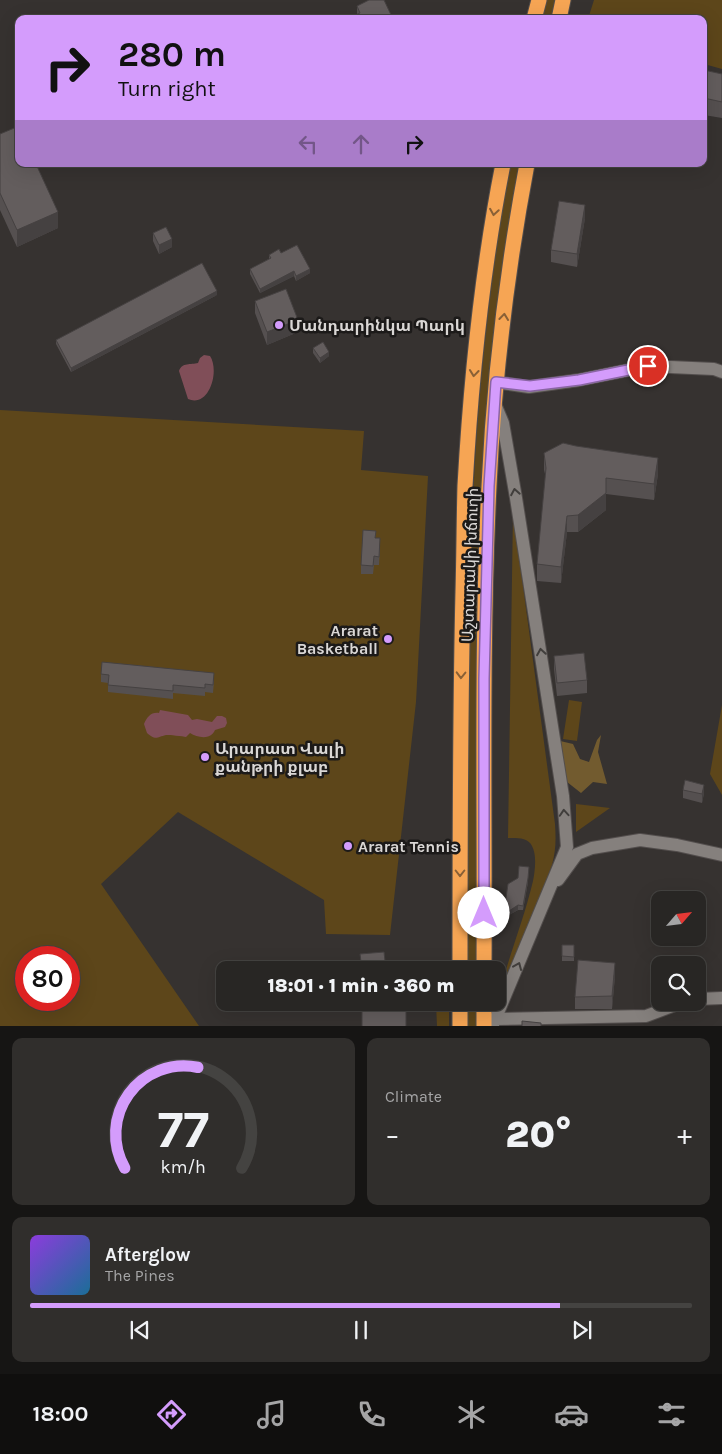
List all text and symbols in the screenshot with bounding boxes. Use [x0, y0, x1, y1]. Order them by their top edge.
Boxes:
text: 280 m [118, 34, 226, 75]
icon: right [35, 35, 100, 100]
text: Turn right [118, 76, 216, 102]
icon: left [294, 130, 322, 158]
icon: ahead [347, 130, 375, 158]
icon: right [400, 130, 428, 158]
one-way arrow [490, 207, 500, 216]
one-way arrow [498, 312, 509, 320]
place label: Մանդարինկա Պարկ [289, 316, 465, 335]
marker: Մանդարինկա Պարկ [273, 319, 285, 331]
pin [627, 345, 669, 387]
icon: arrive [634, 352, 662, 380]
one-way arrow [469, 369, 480, 377]
street label: Աշտարակի խճուղի [458, 487, 482, 643]
one-way arrow [511, 487, 521, 496]
place label: Ararat Basketball [297, 621, 378, 658]
marker: Ararat Basketball [382, 633, 394, 645]
one-way arrow [536, 648, 546, 656]
one-way arrow [456, 672, 466, 679]
place label: Արարատ Վալի քանթրի քլաբ [215, 739, 344, 776]
marker: Արարատ Վալի քանթրի քլաբ [199, 751, 211, 763]
one-way arrow [559, 808, 570, 816]
place label: Ararat Tennis [358, 837, 459, 856]
marker: Ararat Tennis [342, 840, 354, 852]
one-way arrow [455, 869, 465, 877]
position arrow [457, 886, 509, 938]
north arrow [651, 891, 706, 946]
map controls [651, 891, 706, 1011]
speed limit sign: 80 [15, 946, 80, 1011]
button: search [651, 956, 706, 1011]
one-way arrow [512, 962, 522, 970]
text: 18:01 · 1 min · 360 m [268, 975, 454, 997]
text: Climate [385, 1087, 442, 1106]
text: 77 [158, 1099, 209, 1160]
text: 20° [505, 1112, 572, 1157]
text: − [385, 1118, 400, 1151]
text: + [677, 1118, 692, 1151]
text: km/h [161, 1157, 206, 1178]
text: Afterglow [105, 1244, 191, 1266]
text: The Pines [105, 1266, 175, 1285]
icon: previous [126, 1316, 154, 1344]
icon: pause [347, 1316, 375, 1344]
icon: next [568, 1316, 596, 1344]
icon: directions [154, 1397, 189, 1432]
icon: music [254, 1397, 289, 1432]
icon: phone [354, 1397, 389, 1432]
icon: climate [454, 1397, 489, 1432]
icon: car [554, 1397, 589, 1432]
icon: filters [654, 1397, 689, 1432]
text: 18:00 [33, 1401, 88, 1427]

